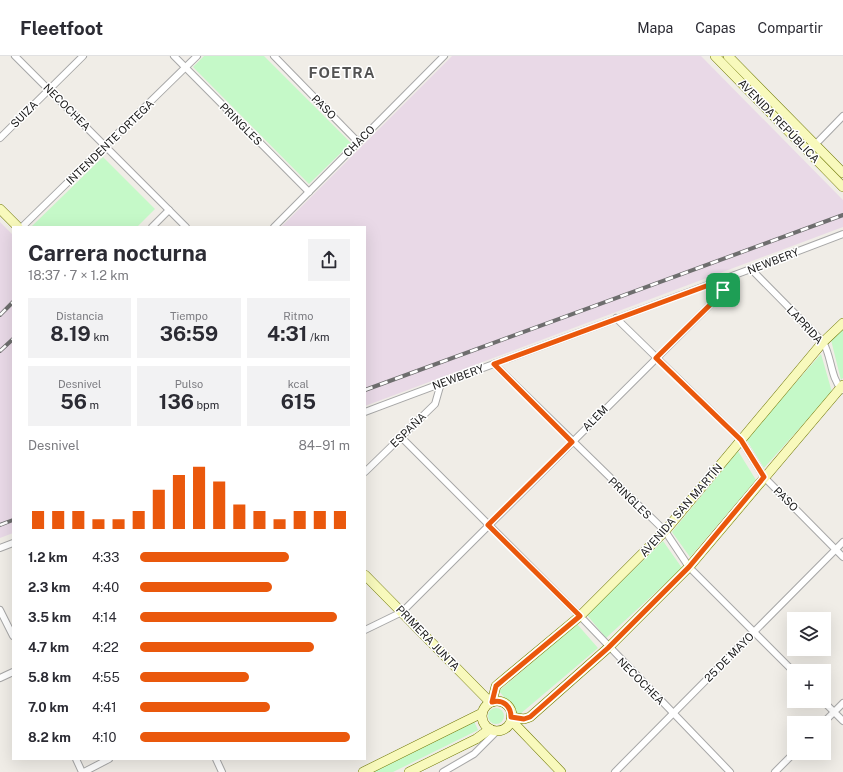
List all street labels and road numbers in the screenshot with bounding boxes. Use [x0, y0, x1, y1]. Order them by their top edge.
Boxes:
street label: AVENIDA REPÚBLICA [736, 76, 823, 165]
street label: NECOCHEA [41, 81, 93, 133]
street label: PASO [309, 92, 339, 122]
street label: INTENDENTE ORTEGA [64, 97, 156, 187]
street label: SUIZA [8, 98, 40, 130]
street label: PRINGLES [217, 100, 265, 148]
street label: CHACO [341, 123, 377, 159]
street label: NEWBERY [746, 246, 801, 276]
street label: LAPRIDA [785, 304, 826, 346]
street label: NEWBERY [431, 362, 486, 392]
street label: ALEM [580, 403, 610, 433]
street label: ESPAÑA [388, 410, 428, 450]
street label: AVENIDA SAN MARTÍN [637, 461, 725, 559]
street label: PRINGLES [606, 475, 654, 521]
street label: PASO [771, 484, 801, 514]
street label: PRIMERA JUNTA [394, 603, 462, 673]
street label: 25 DE MAYO [702, 630, 756, 684]
street label: NECOCHEA [615, 655, 667, 707]

